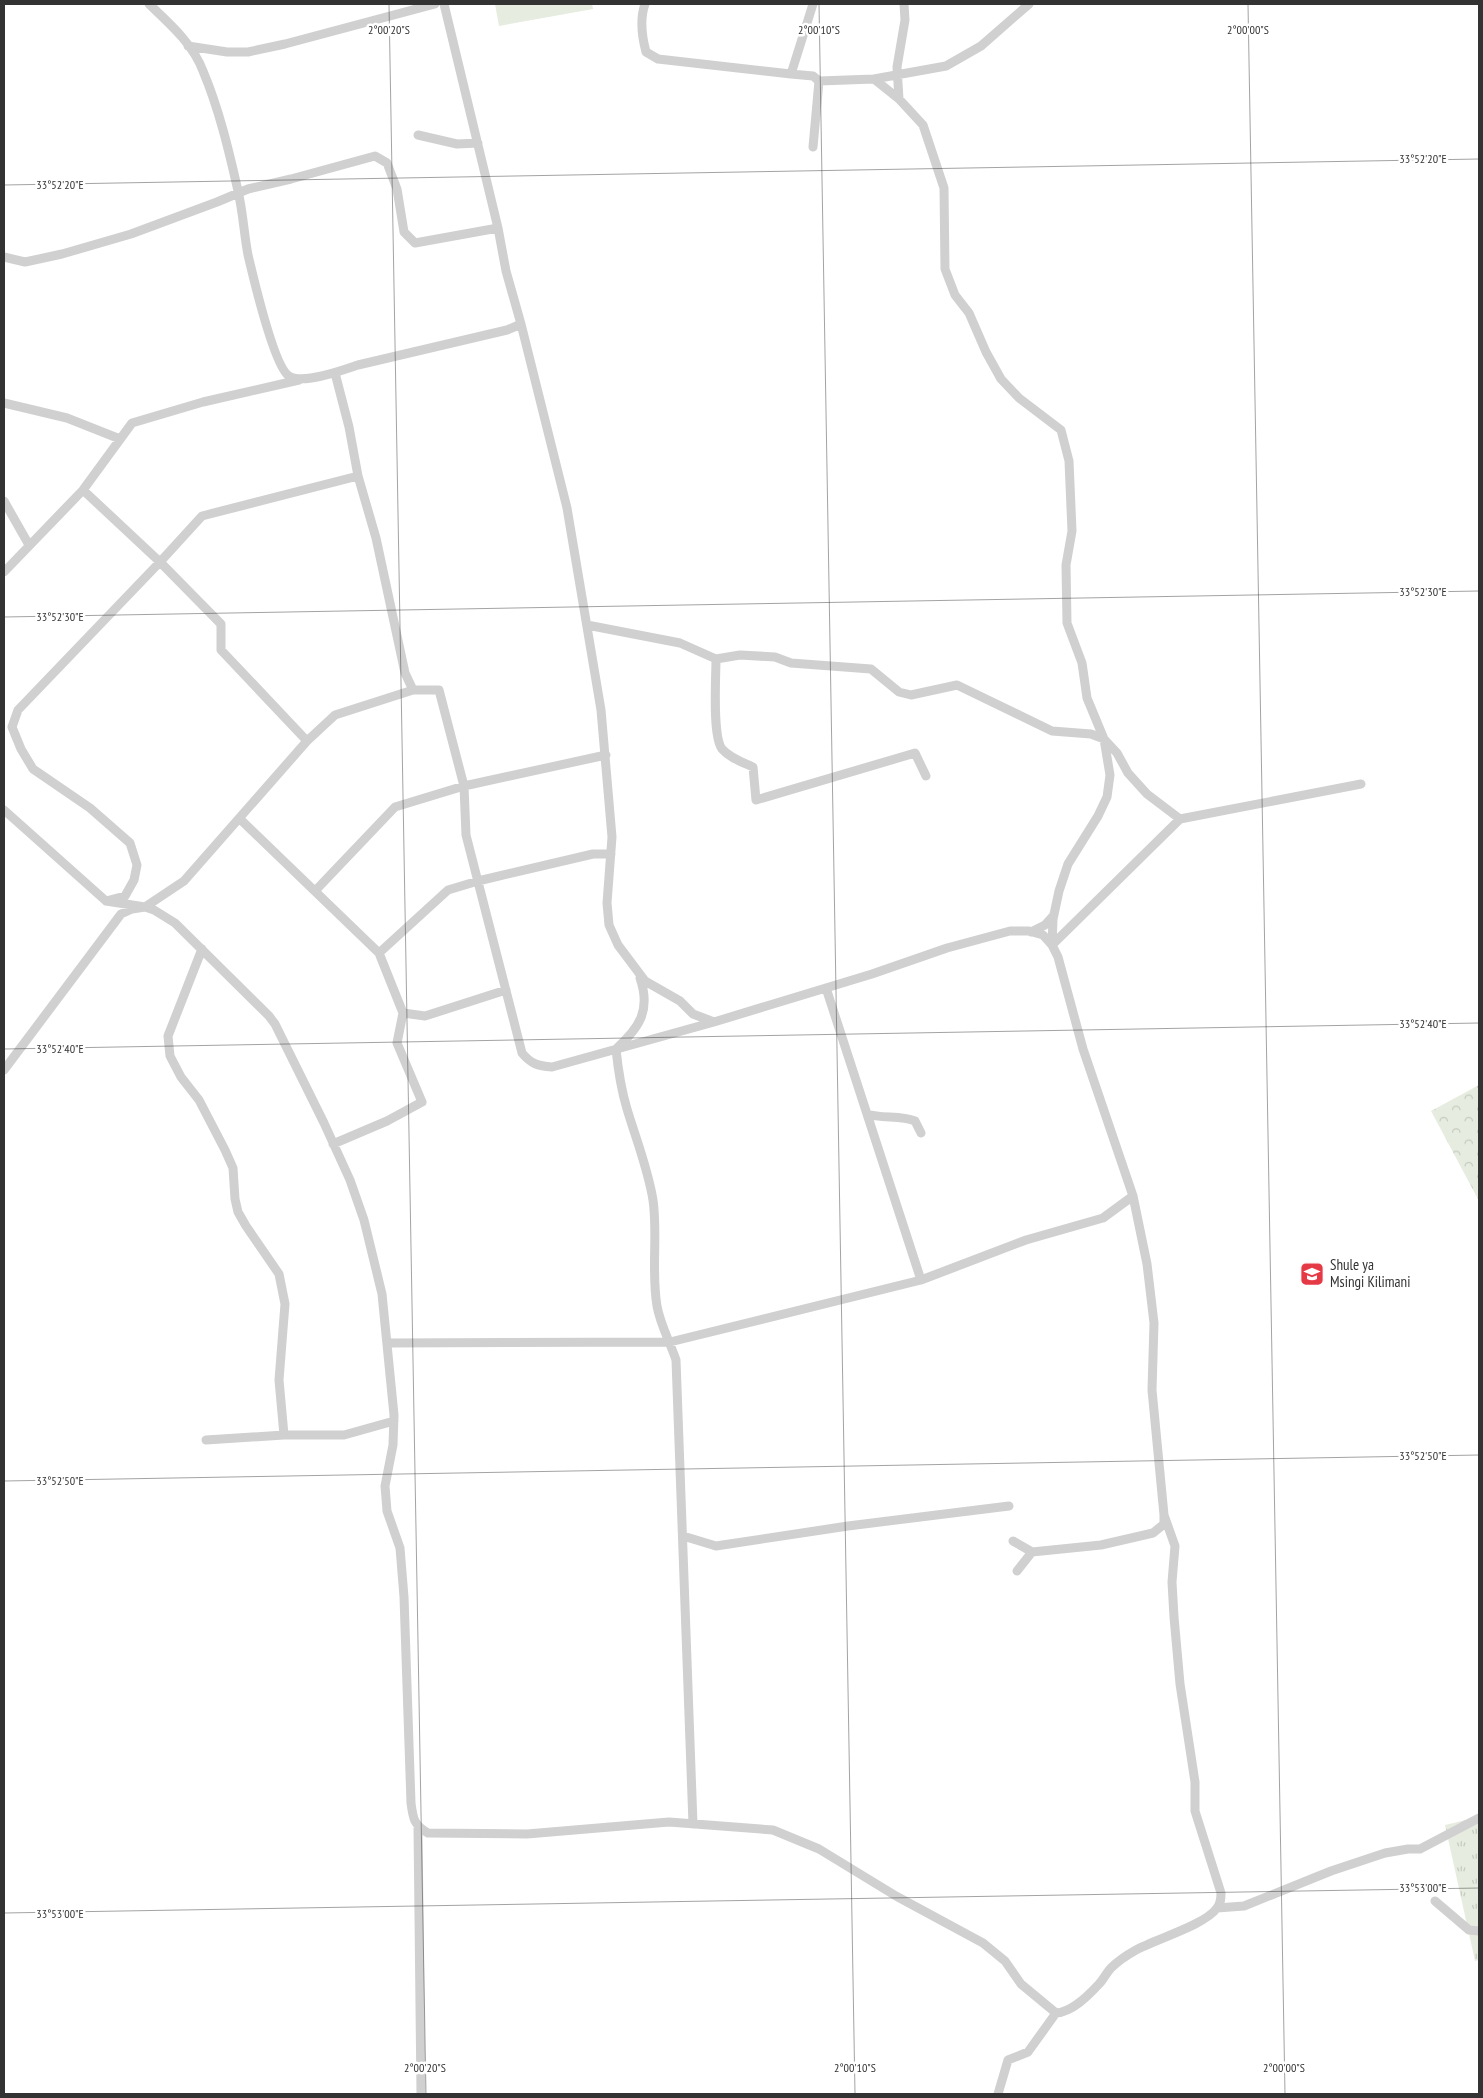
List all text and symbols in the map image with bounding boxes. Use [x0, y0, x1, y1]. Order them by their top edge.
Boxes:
text: 2°00'20"S [368, 22, 410, 37]
text: 2°00'10"S [798, 22, 840, 37]
text: 2°00'00"S [1227, 22, 1269, 37]
text: 33°52'20"E [1399, 151, 1447, 166]
text: 33°52'20"E [36, 177, 84, 192]
text: 33°52'30"E [1399, 584, 1447, 599]
text: 33°52'30"E [36, 609, 84, 624]
text: 33°52'40"E [1399, 1016, 1447, 1031]
text: 33°52'40"E [36, 1041, 84, 1056]
place label: Shule ya Msingi Kilimani [1330, 1255, 1410, 1291]
school or university icon: Shule ya Msingi Kilimani [1299, 1261, 1325, 1287]
text: 33°52'50"E [1399, 1448, 1447, 1463]
text: 33°52'50"E [36, 1473, 84, 1488]
text: 33°53'00"E [1399, 1880, 1447, 1895]
text: 33°53'00"E [36, 1906, 84, 1921]
text: 2°00'20"S [404, 2060, 446, 2075]
text: 2°00'10"S [834, 2060, 876, 2075]
text: 2°00'00"S [1263, 2060, 1305, 2075]

